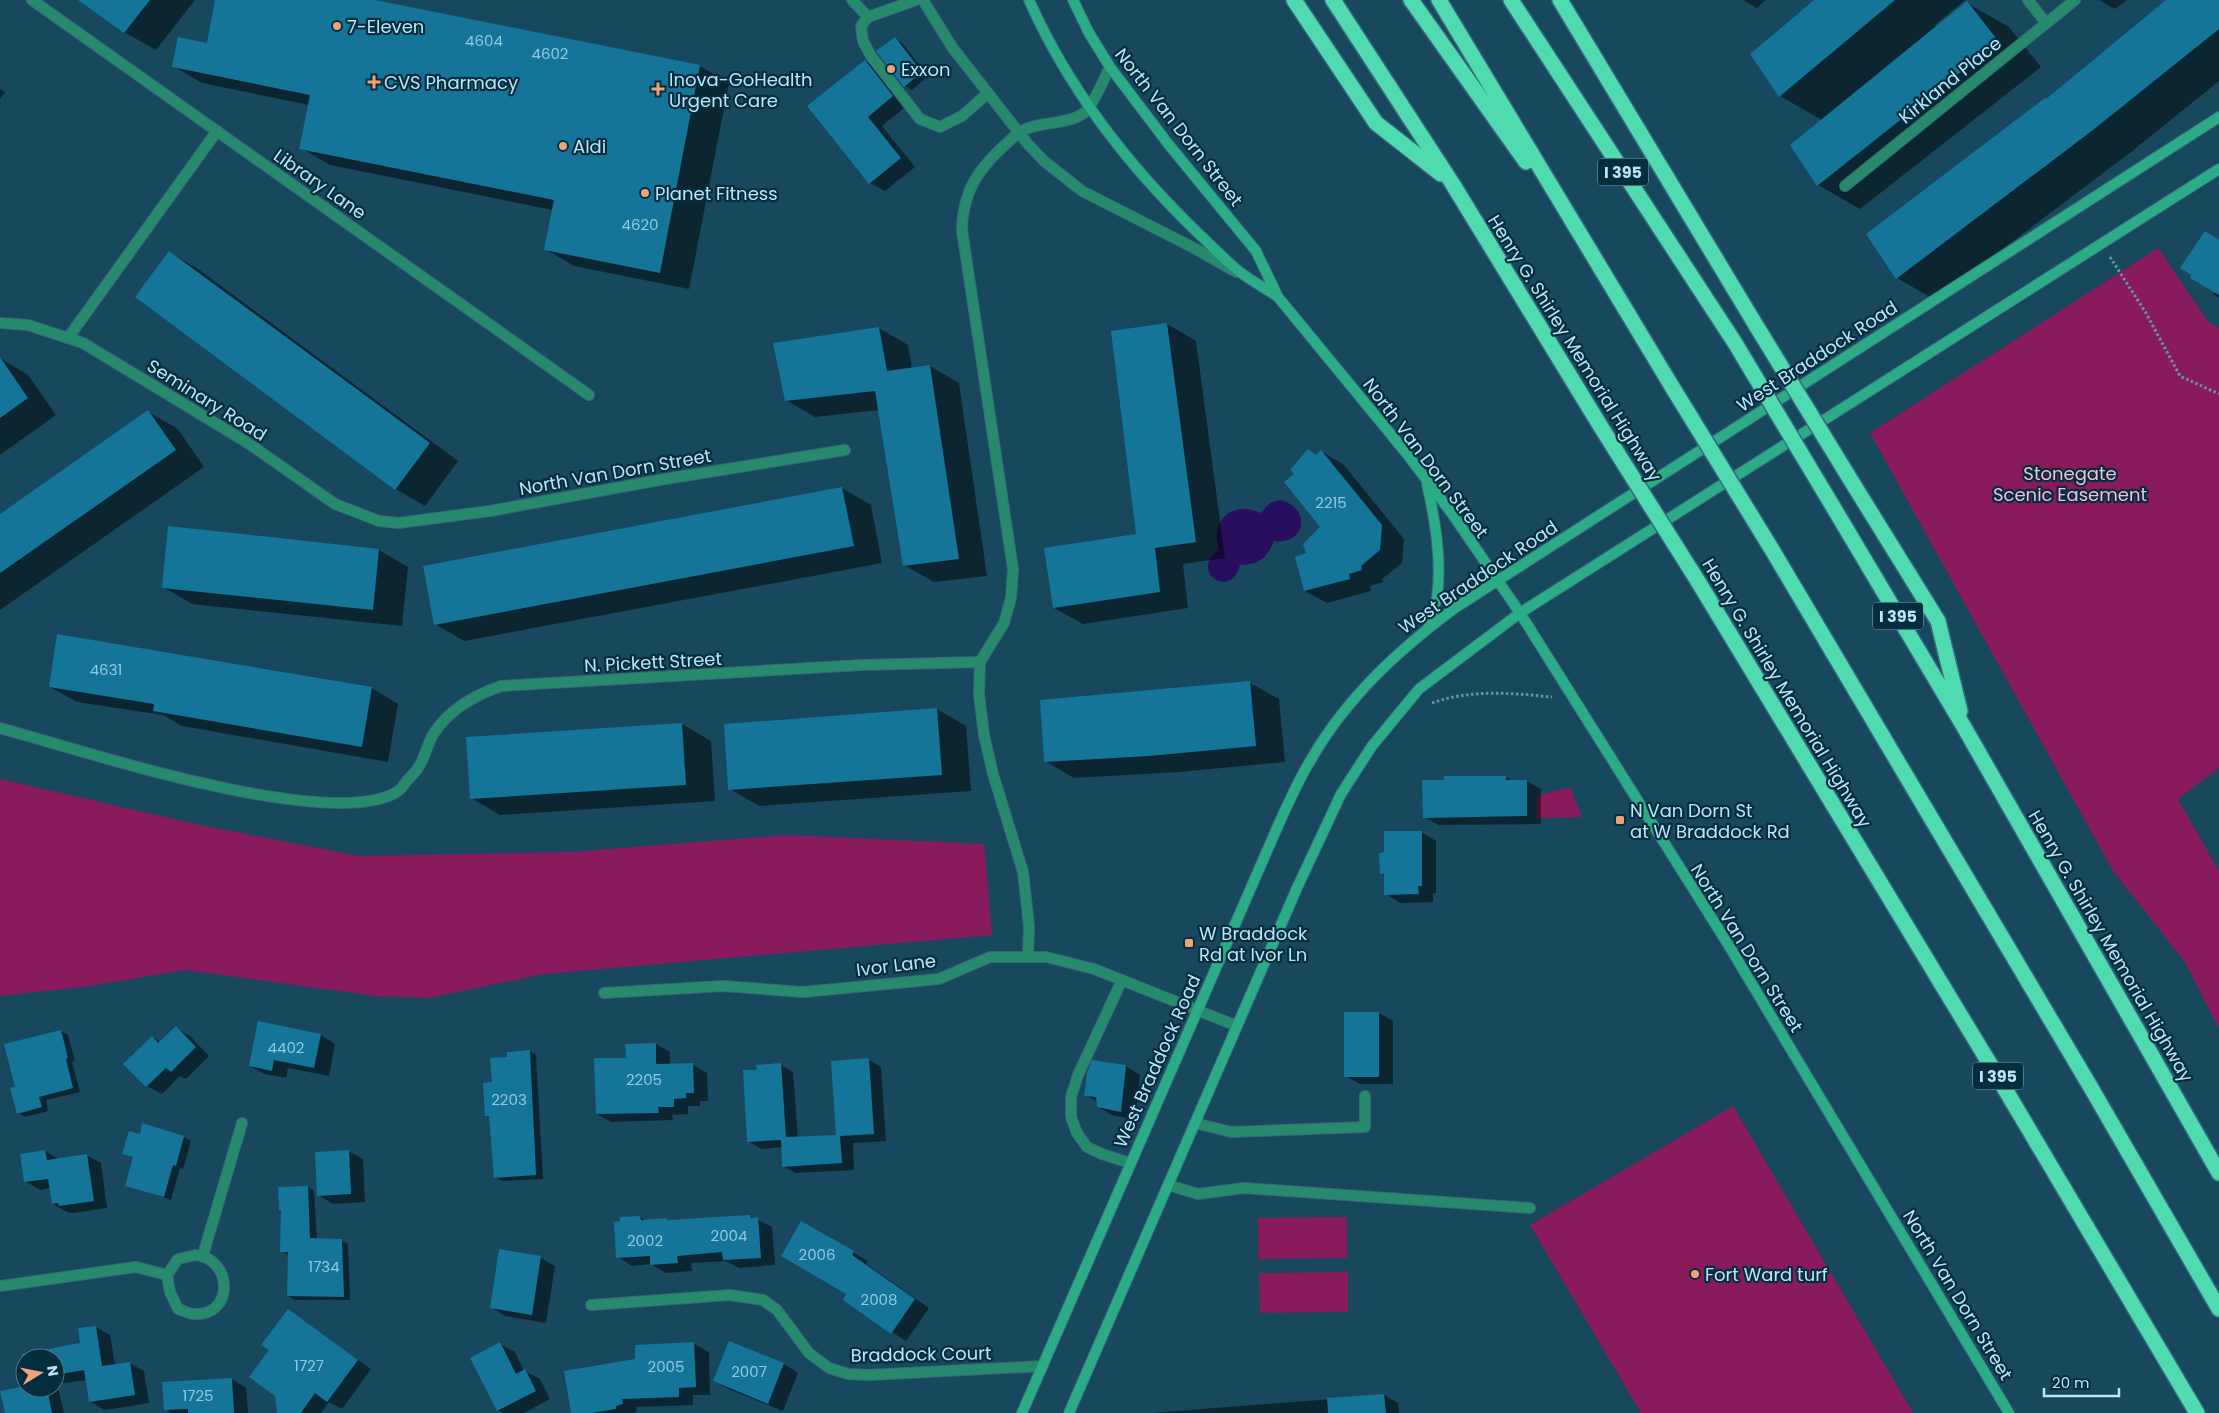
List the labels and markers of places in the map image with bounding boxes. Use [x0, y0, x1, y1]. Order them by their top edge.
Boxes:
place label: 7-Eleven [347, 14, 424, 39]
marker: 7-Eleven [331, 20, 343, 32]
place label: Exxon [901, 57, 951, 82]
marker: Exxon [885, 63, 897, 75]
place label: Inova-GoHealth Urgent Care [669, 67, 812, 113]
place label: CVS Pharmacy [384, 70, 518, 95]
marker: CVS Pharmacy [368, 76, 380, 88]
marker: Inova-GoHealth Urgent Care [651, 82, 665, 96]
place label: Aldi [573, 134, 606, 159]
marker: Aldi [557, 140, 569, 152]
place label: Planet Fitness [655, 181, 778, 206]
marker: Planet Fitness [639, 187, 651, 199]
place label: N Van Dorn St at W Braddock Rd [1630, 798, 1790, 844]
marker: N Van Dorn St at W Braddock Rd [1614, 814, 1626, 826]
place label: W Braddock Rd at Ivor Ln [1199, 921, 1308, 967]
marker: W Braddock Rd at Ivor Ln [1183, 937, 1195, 949]
place label: Fort Ward turf [1705, 1262, 1828, 1287]
marker: Fort Ward turf [1689, 1268, 1701, 1280]

